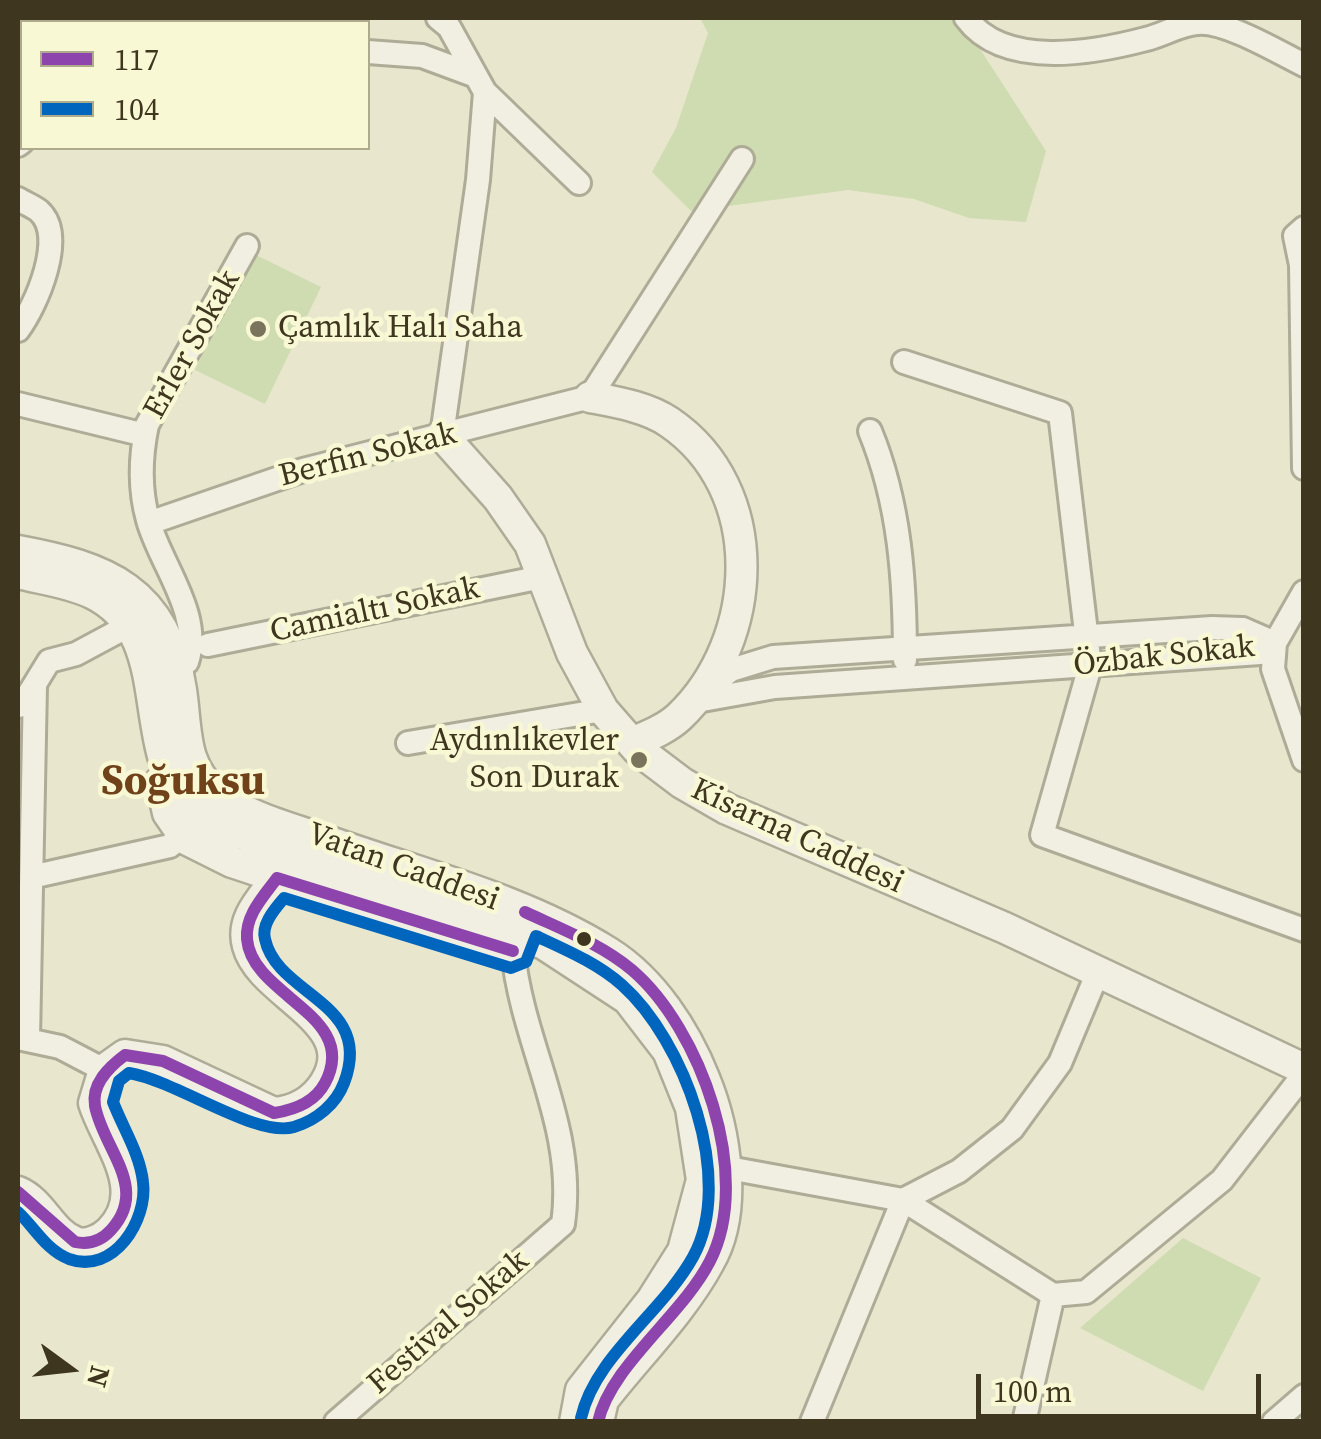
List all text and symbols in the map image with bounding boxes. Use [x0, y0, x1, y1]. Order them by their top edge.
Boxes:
legend [20, 20, 370, 150]
text: 117 [114, 39, 159, 80]
text: 104 [114, 89, 159, 130]
street label: Erler Sokak [136, 264, 250, 426]
place label: Çamlık Halı Saha [278, 310, 523, 348]
marker: Çamlık Halı Saha [247, 318, 269, 340]
street label: Berfin Sokak [275, 415, 461, 497]
street label: Camialtı Sokak [267, 570, 483, 652]
street label: Özbak Sokak [1072, 628, 1256, 686]
place label: Aydınlıkevler Son Durak [430, 723, 619, 798]
marker: Aydınlıkevler Son Durak [628, 749, 650, 771]
district label: Soğuksu [101, 758, 265, 808]
street label: Kisarna Caddesi [685, 771, 909, 903]
street label: Vatan Caddesi [302, 816, 504, 920]
unlabelled marker [574, 929, 594, 949]
street label: Festival Sokak [361, 1243, 537, 1403]
north arrow [20, 1319, 120, 1419]
scale bar [981, 1354, 1266, 1416]
text: N [78, 1362, 120, 1392]
text: 100 m [993, 1371, 1072, 1412]

